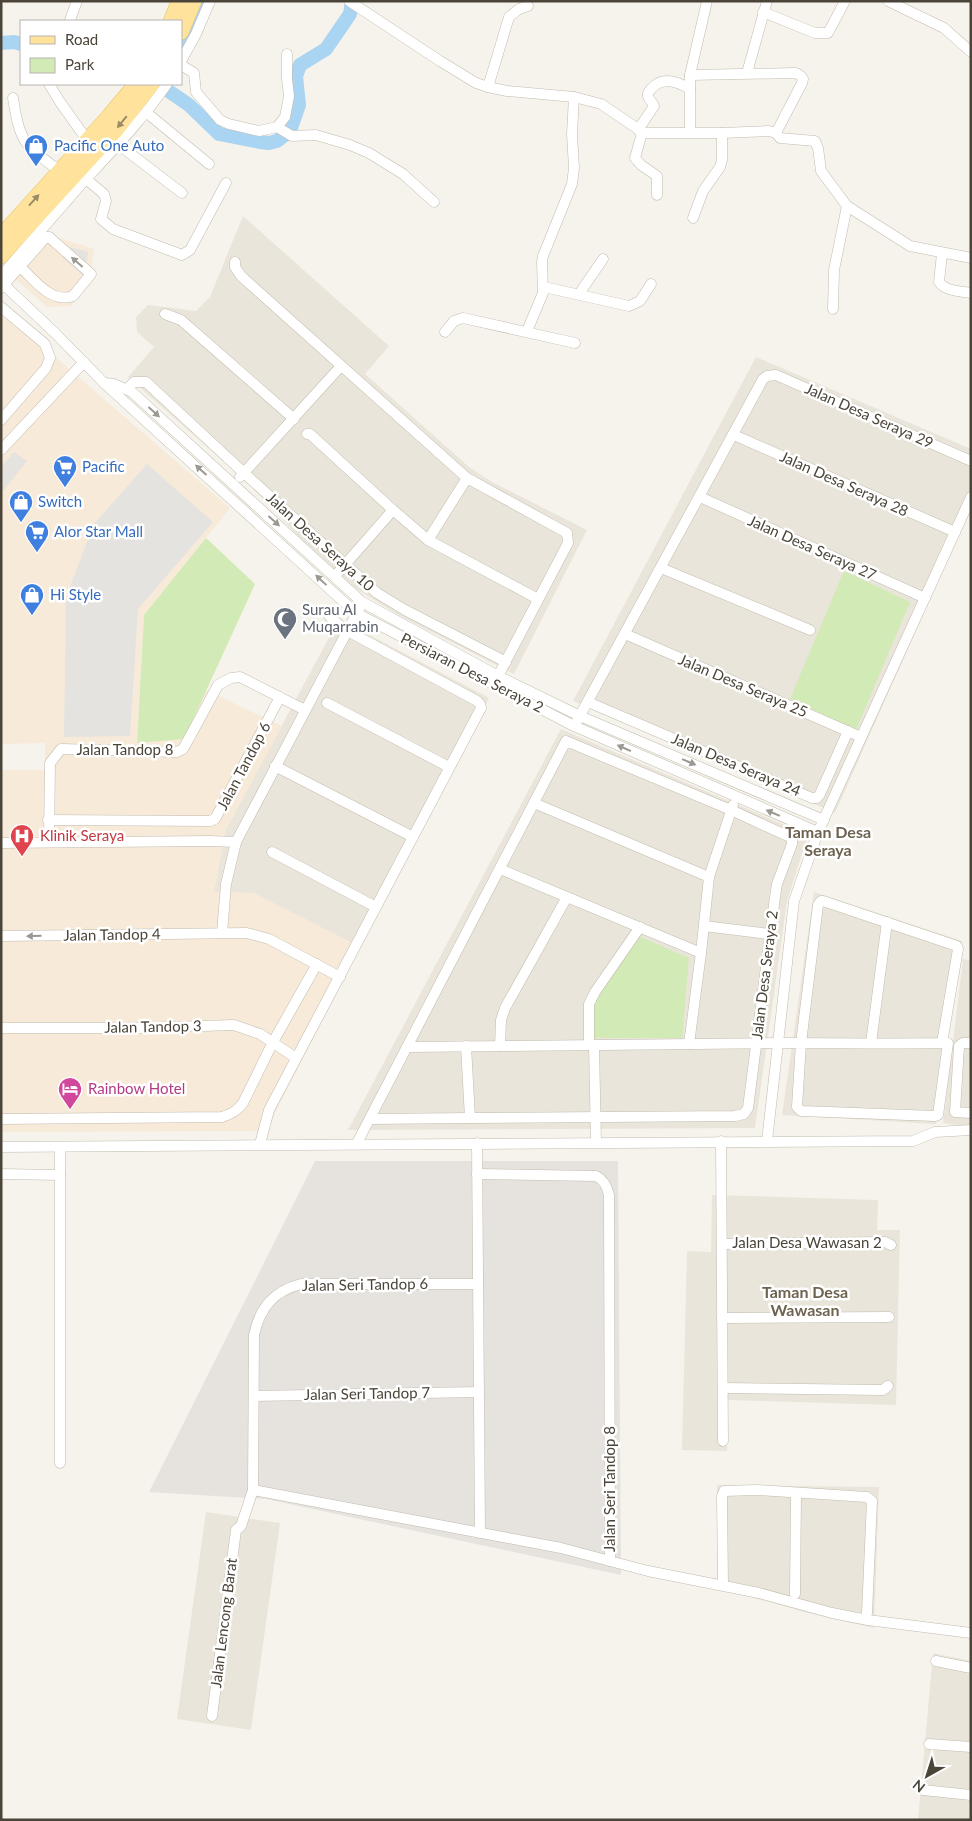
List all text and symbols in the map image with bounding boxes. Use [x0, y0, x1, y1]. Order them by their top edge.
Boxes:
legend [20, 20, 182, 85]
text: Road [65, 30, 98, 48]
text: Park [65, 55, 95, 73]
one-way arrow [117, 116, 128, 129]
shop icon: Pacific One Auto [23, 133, 49, 167]
place label: Pacific One Auto [54, 136, 164, 154]
one-way arrow [28, 194, 40, 206]
one-way arrow [71, 256, 83, 268]
street label: Jalan Desa Seraya 29 [802, 379, 936, 452]
one-way arrow [147, 406, 159, 418]
street label: Jalan Desa Seraya 28 [777, 447, 911, 520]
supermarket icon: Pacific [52, 454, 78, 488]
place label: Pacific [82, 457, 125, 475]
one-way arrow [195, 464, 207, 476]
street label: Jalan Desa Seraya 10 [263, 488, 378, 595]
shop icon: Switch [8, 489, 34, 523]
place label: Switch [38, 492, 82, 510]
street label: Jalan Desa Seraya 27 [745, 511, 880, 584]
one-way arrow [268, 515, 280, 527]
supermarket icon: Alor Star Mall [24, 519, 50, 553]
place label: Alor Star Mall [54, 522, 143, 540]
one-way arrow [315, 574, 327, 586]
shop icon: Hi Style [19, 582, 45, 616]
place label: Hi Style [50, 585, 101, 603]
place label: Surau Al Muqarrabin [302, 600, 379, 635]
mosque icon: Surau Al Muqarrabin [272, 606, 298, 640]
street label: Persiaran Desa Seraya 2 [398, 628, 547, 716]
street label: Jalan Desa Seraya 25 [676, 650, 811, 720]
street label: Jalan Tandop 6 [212, 718, 274, 813]
street label: Jalan Desa Seraya 24 [669, 729, 804, 800]
street label: Jalan Tandop 8 [76, 740, 174, 758]
one-way arrow [617, 744, 632, 752]
one-way arrow [681, 759, 696, 767]
one-way arrow [766, 808, 781, 816]
district label: Taman Desa Seraya [785, 822, 871, 859]
hospital icon: Klinik Seraya [9, 823, 35, 857]
place label: Klinik Seraya [40, 826, 124, 844]
street label: Jalan Desa Seraya 2 [747, 909, 781, 1040]
street label: Jalan Tandop 4 [63, 924, 161, 944]
one-way arrow [25, 932, 41, 940]
street label: Jalan Tandop 3 [104, 1016, 202, 1036]
hotel icon: Rainbow Hotel [57, 1076, 83, 1110]
place label: Rainbow Hotel [88, 1079, 185, 1097]
street label: Jalan Desa Wawasan 2 [732, 1233, 882, 1251]
street label: Jalan Seri Tandop 6 [302, 1274, 428, 1294]
district label: Taman Desa Wawasan [762, 1282, 848, 1319]
street label: Jalan Seri Tandop 7 [304, 1383, 430, 1403]
street label: Jalan Seri Tandop 8 [600, 1426, 618, 1552]
street label: Jalan Lencong Barat [206, 1556, 240, 1689]
north arrow [902, 1751, 952, 1801]
text: N [909, 1776, 928, 1796]

